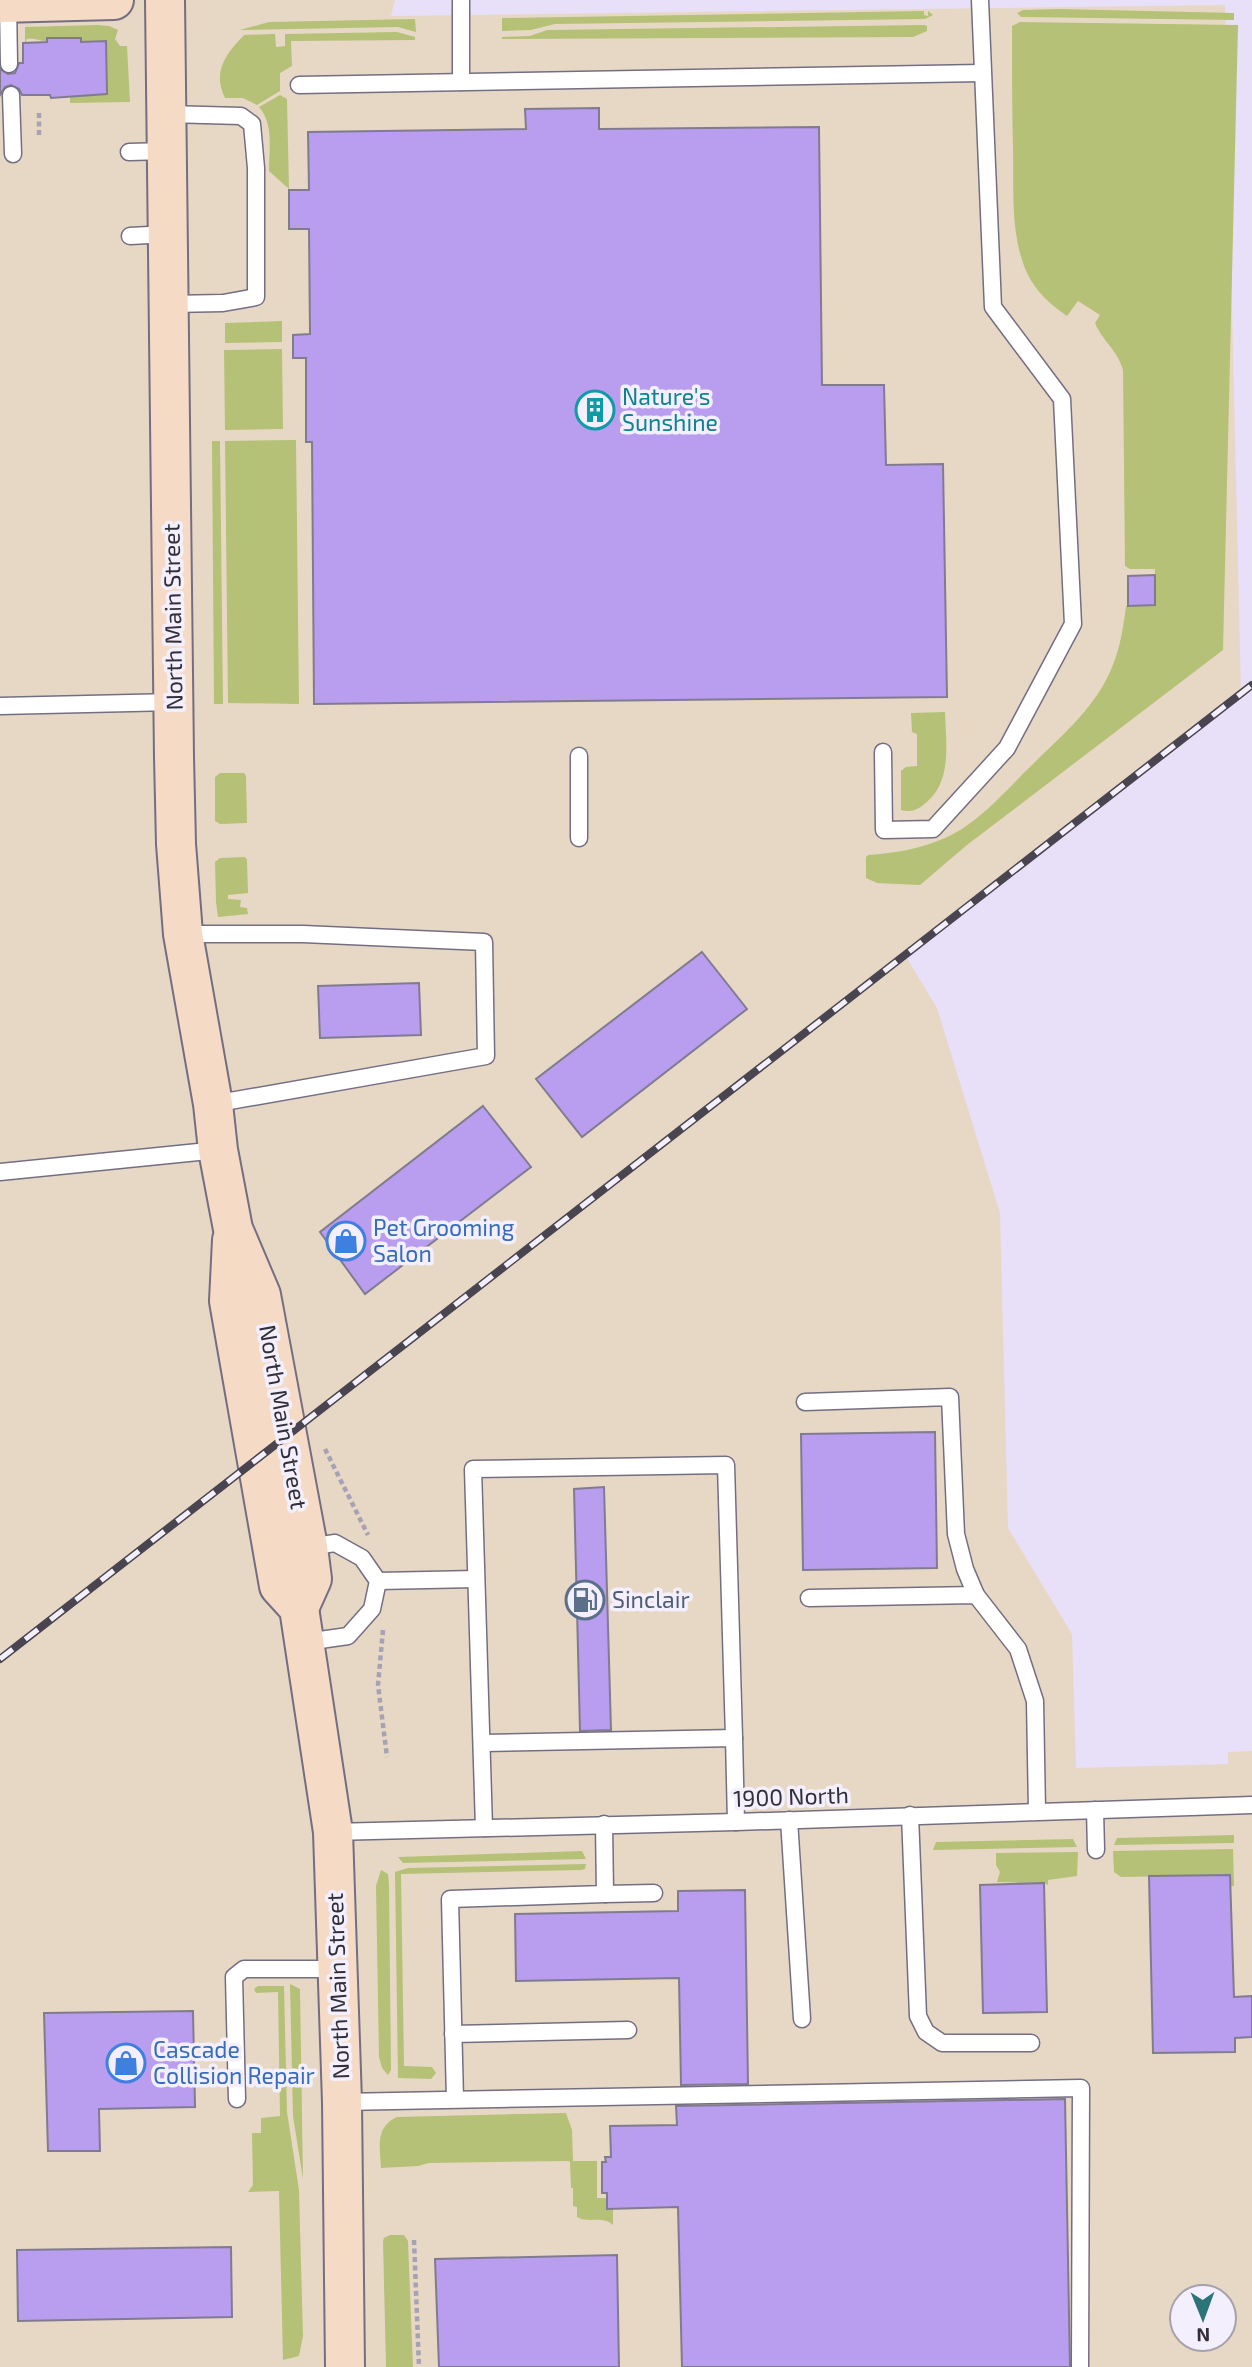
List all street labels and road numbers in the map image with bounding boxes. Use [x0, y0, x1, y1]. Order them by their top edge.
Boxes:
street label: North Main Street [156, 523, 188, 711]
street label: North Main Street [254, 1322, 314, 1511]
street label: 1900 North [733, 1780, 849, 1812]
street label: North Main Street [320, 1892, 354, 2080]

